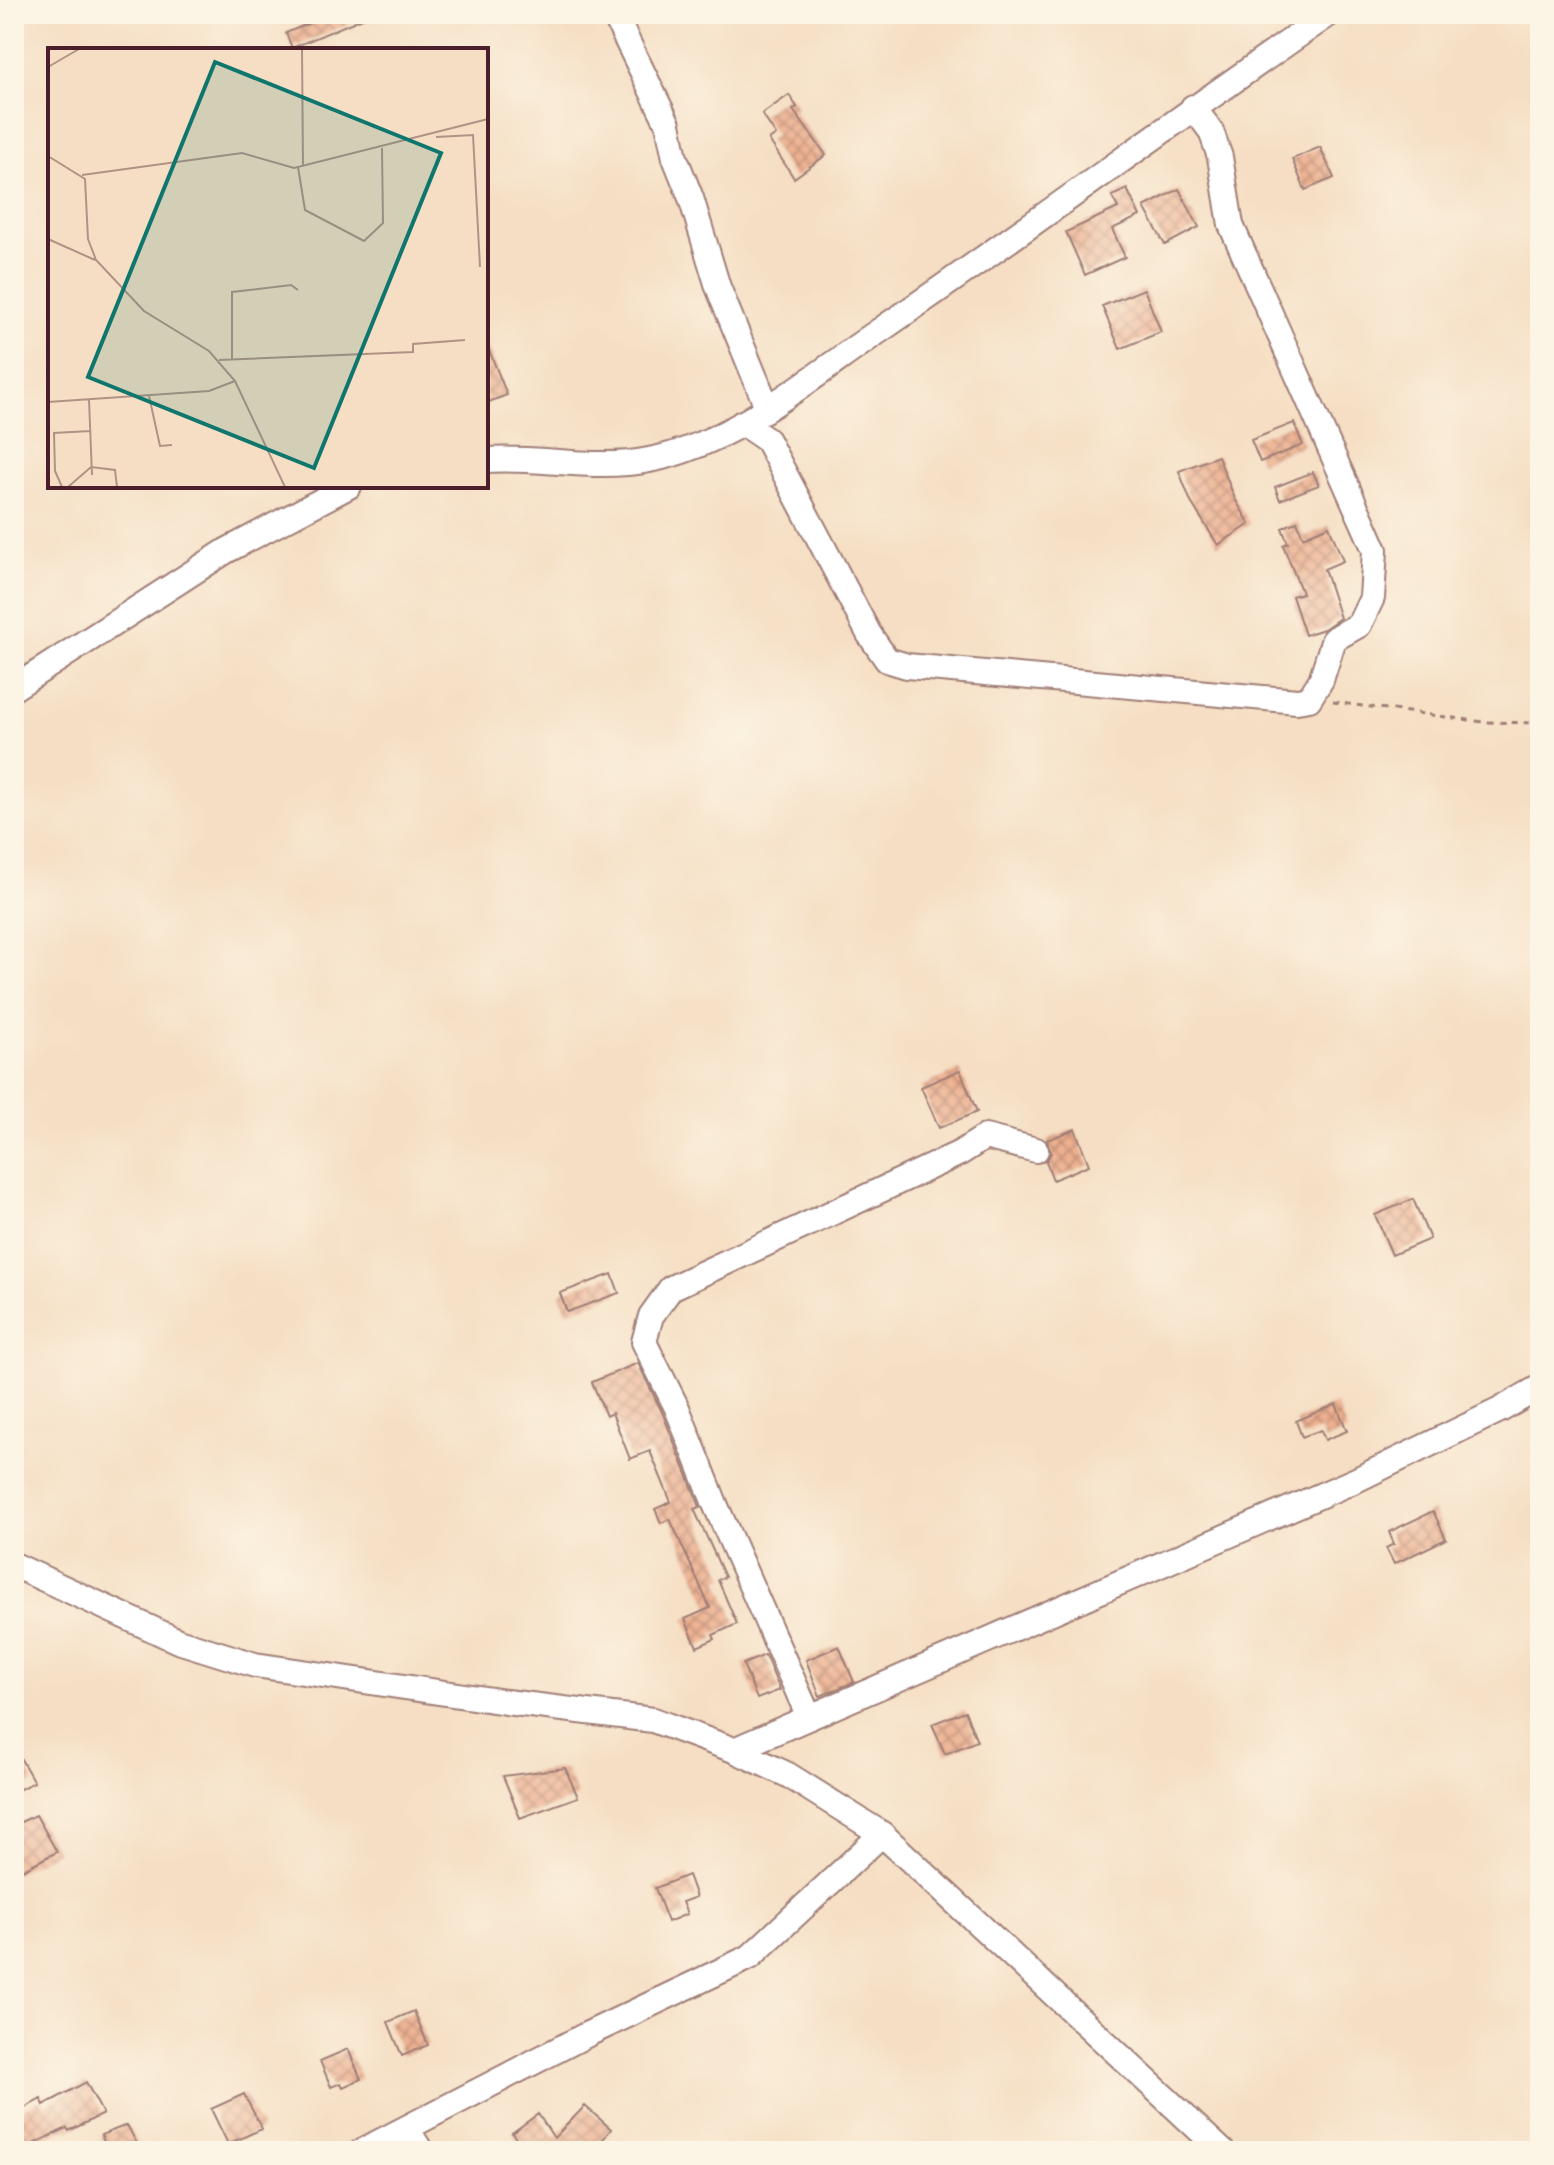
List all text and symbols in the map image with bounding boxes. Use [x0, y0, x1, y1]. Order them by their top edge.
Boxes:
inset map [48, 48, 488, 488]

